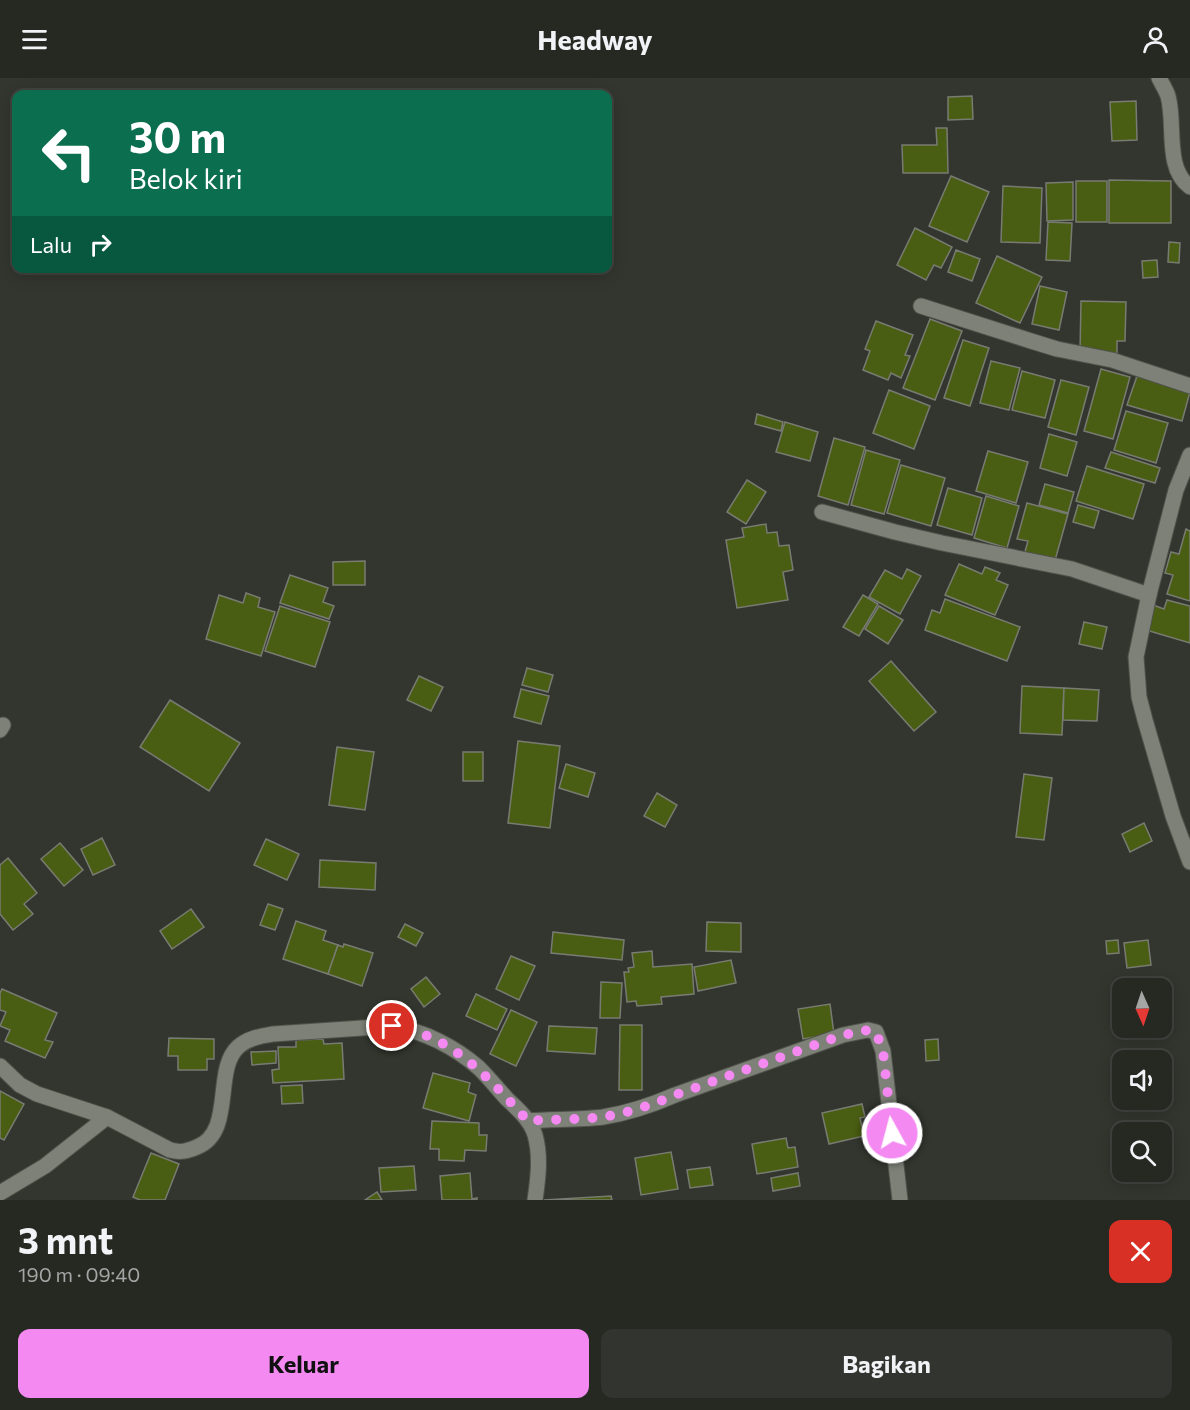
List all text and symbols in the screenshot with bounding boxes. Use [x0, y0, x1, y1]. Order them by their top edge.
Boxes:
icon: menu [18, 23, 51, 56]
text: Headway [537, 23, 653, 56]
icon: person [1139, 23, 1172, 56]
text: 30 m [129, 110, 226, 162]
icon: left [30, 114, 108, 192]
text: Belok kiri [129, 162, 243, 195]
icon: right [84, 228, 117, 261]
text: Lalu [30, 231, 72, 258]
north arrow [1112, 978, 1172, 1038]
map controls [1112, 978, 1172, 1182]
pin [366, 1000, 417, 1051]
icon: arrive [375, 1009, 408, 1042]
button: sound [1112, 1050, 1172, 1110]
position arrow [860, 1101, 924, 1165]
button: search [1112, 1122, 1172, 1182]
text: 3 mnt [18, 1217, 113, 1261]
button: close [1109, 1220, 1172, 1283]
text: 190 m · 09:40 [18, 1262, 140, 1286]
button: Keluar [18, 1329, 589, 1398]
button: Bagikan [601, 1329, 1172, 1398]

